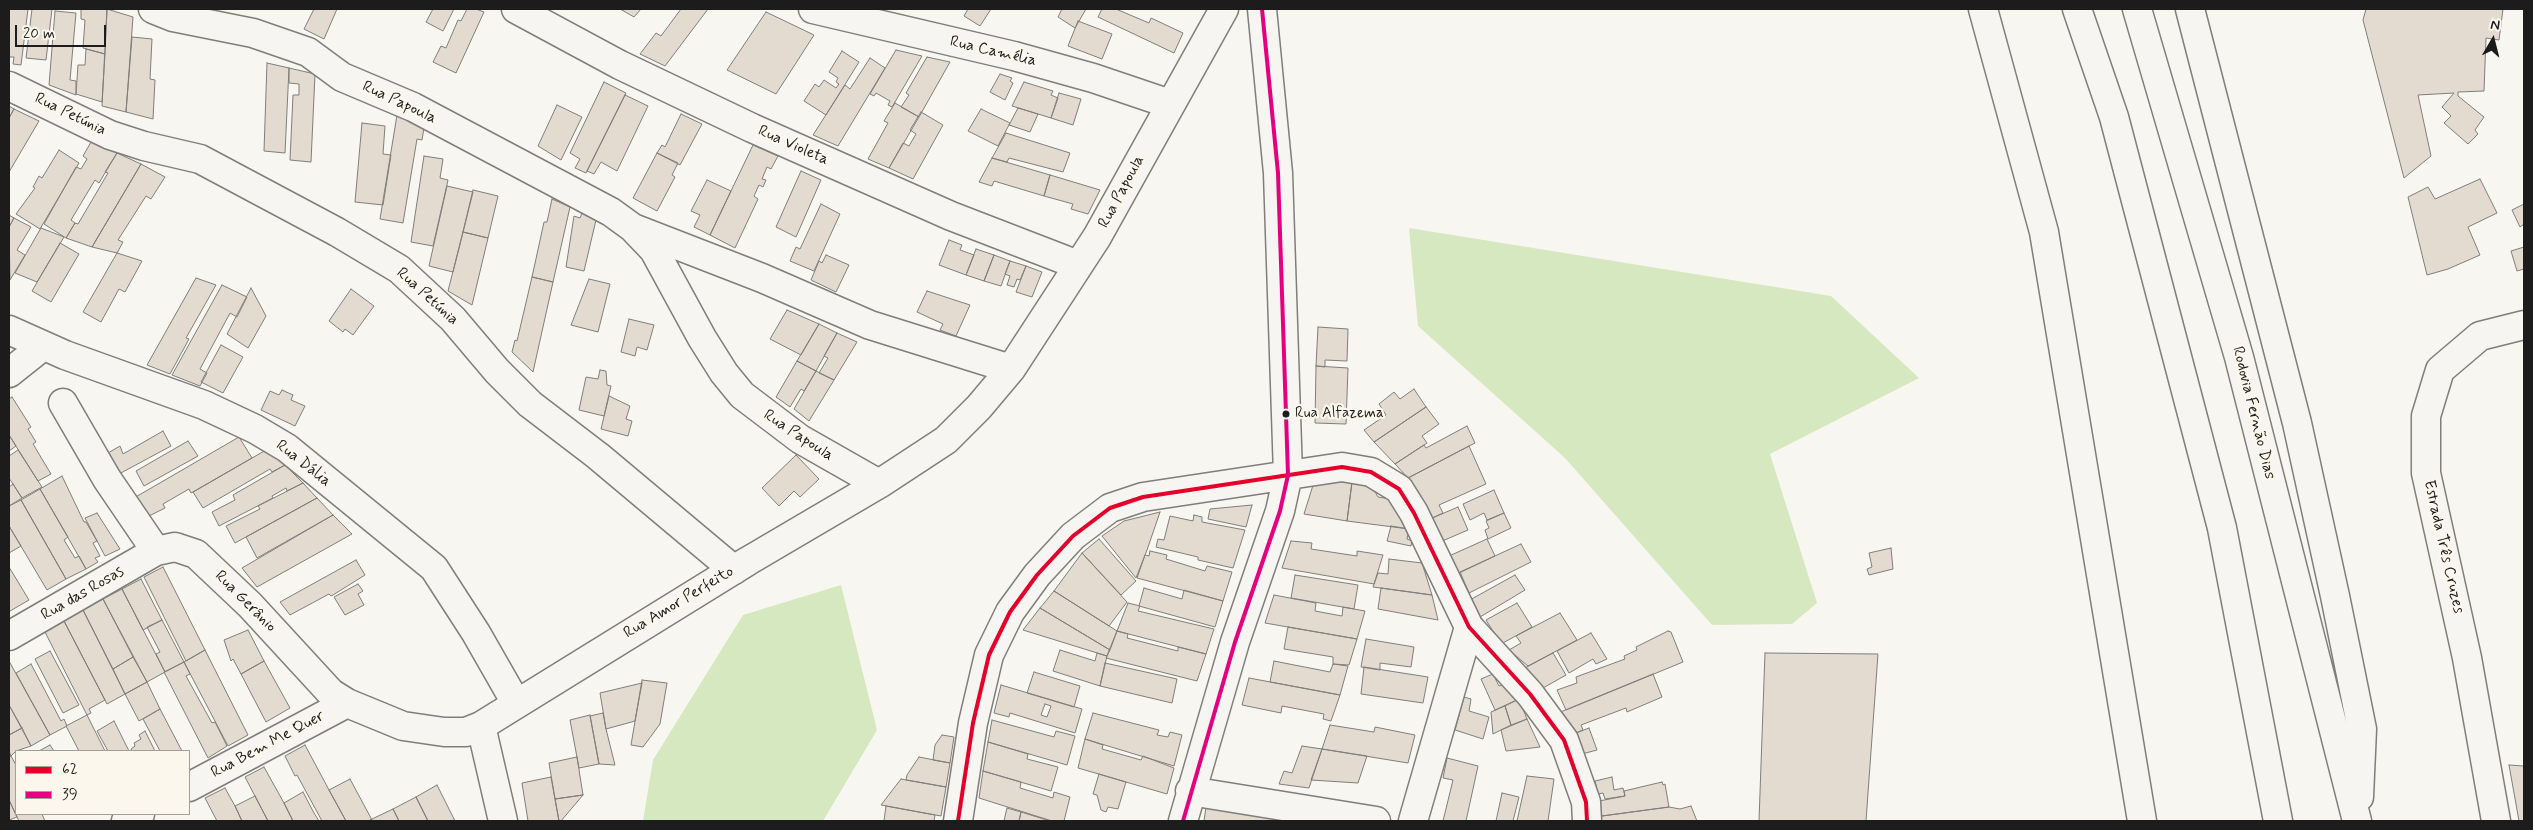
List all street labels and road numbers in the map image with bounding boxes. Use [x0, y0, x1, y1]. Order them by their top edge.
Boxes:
street label: Rua Camélia [948, 33, 1038, 71]
street label: Rua Papoula [359, 77, 439, 129]
street label: Rua Petúnia [31, 89, 109, 141]
street label: Rua Violeta [755, 122, 831, 170]
street label: Rua Papoula [1095, 152, 1149, 232]
street label: Rua Petúnia [392, 264, 462, 330]
street label: Rodovia Fernão Dias [2227, 345, 2279, 481]
street label: Rua Papoula [759, 406, 837, 466]
street label: Rua Dália [272, 436, 334, 492]
street label: Estrada Três Cruzes [2418, 478, 2468, 616]
street label: Rua das Rosas [38, 563, 128, 625]
street label: Rua Amor Perfeito [620, 563, 738, 643]
street label: Rua Gerânio [210, 567, 280, 637]
street label: Rua Bem Me Quer [208, 707, 328, 783]

